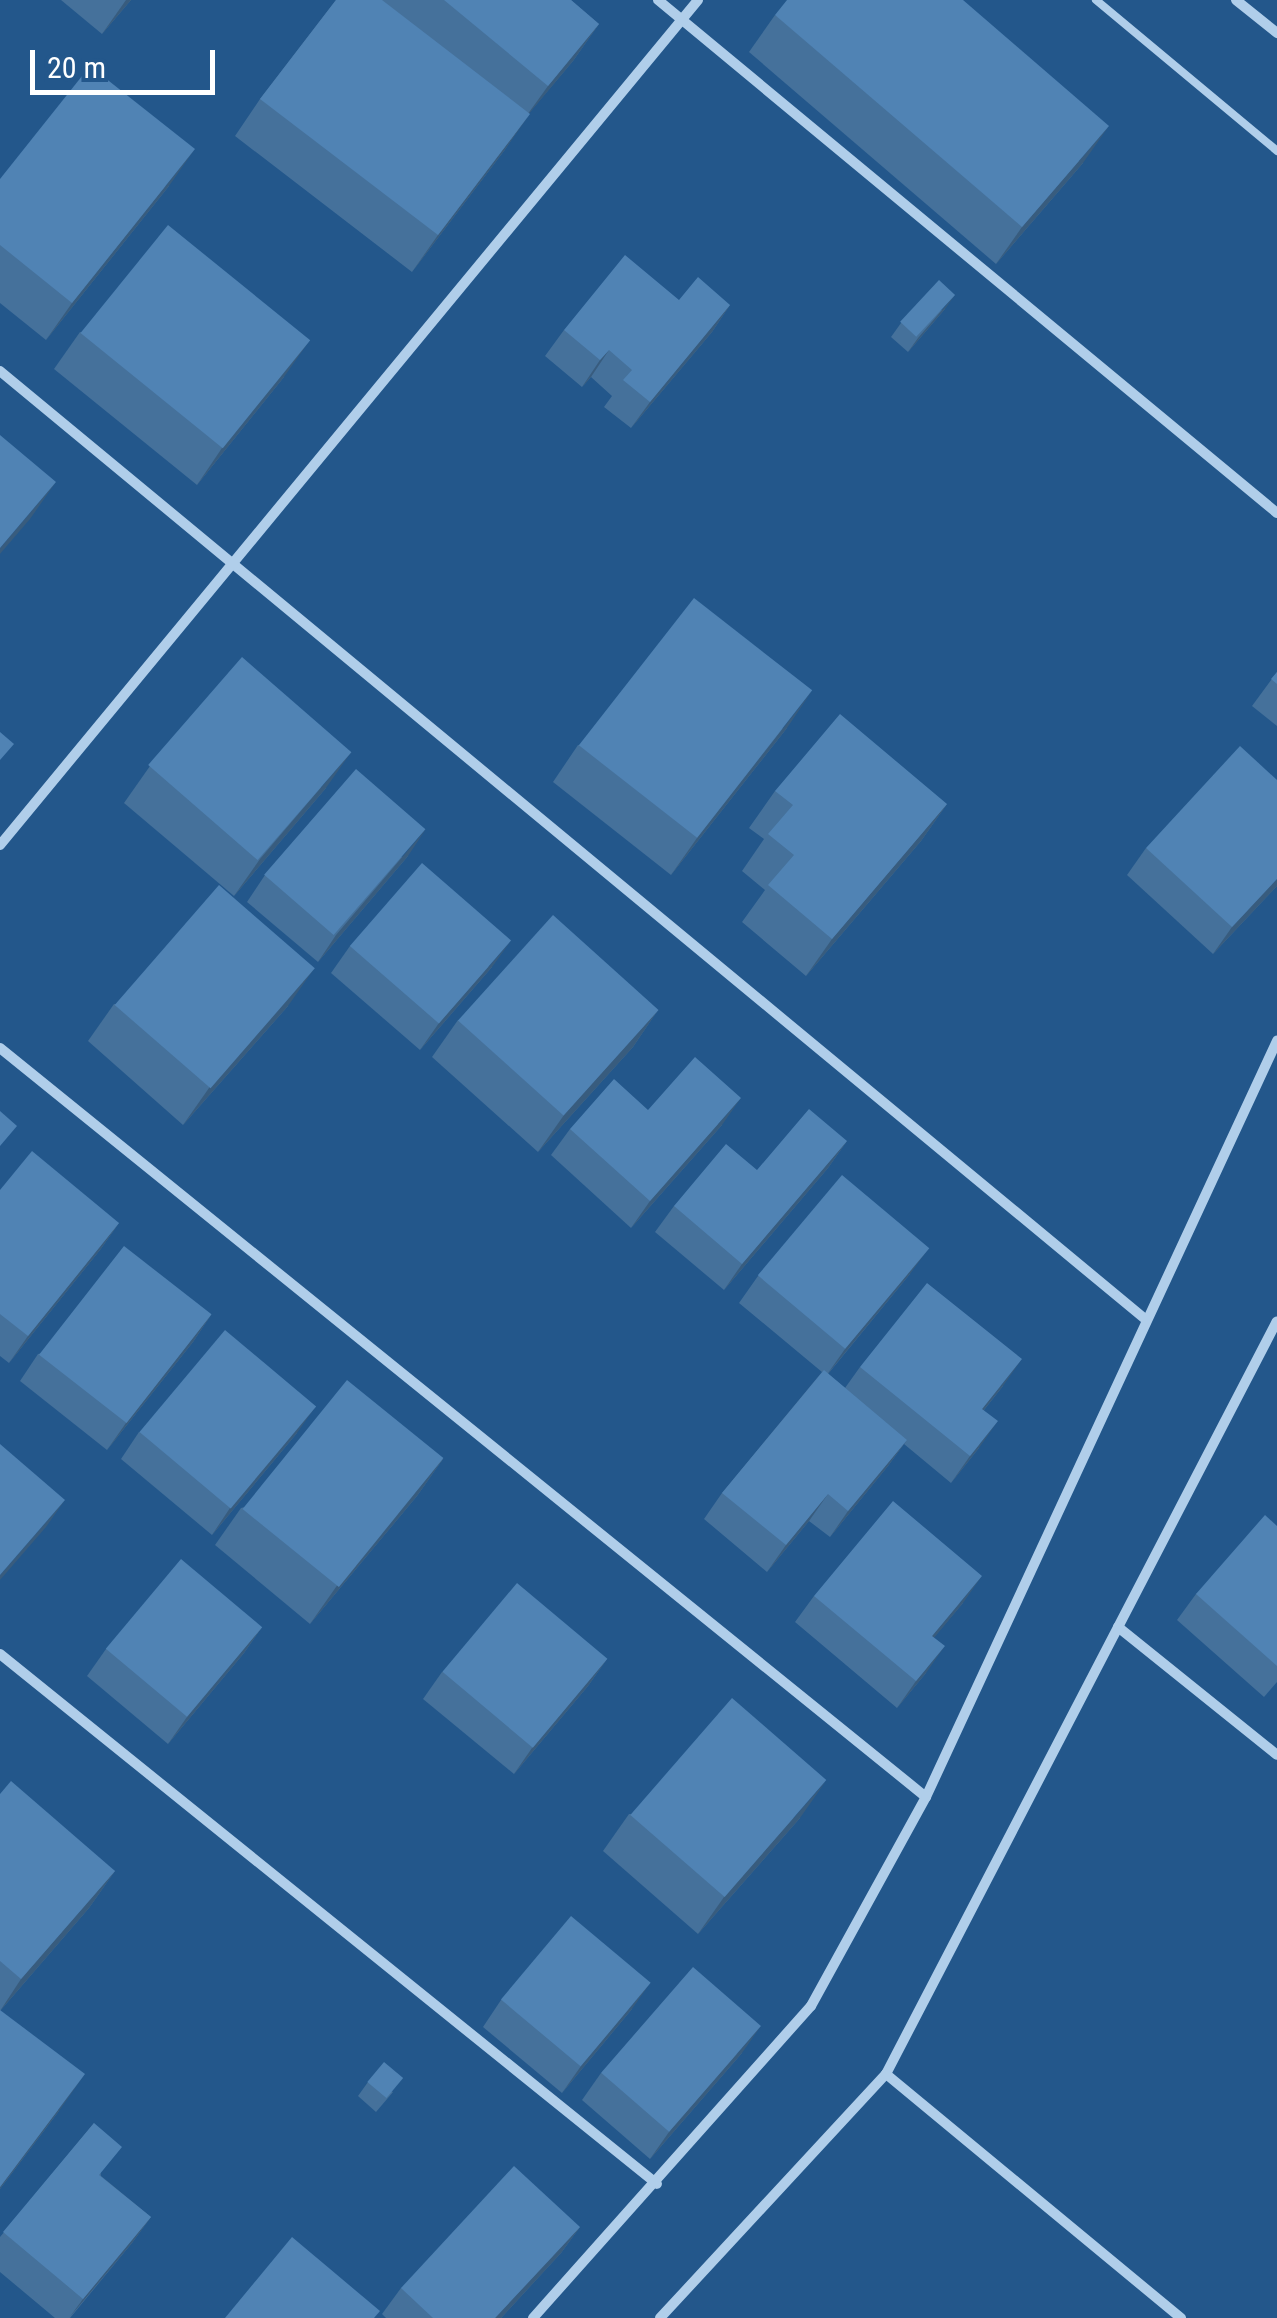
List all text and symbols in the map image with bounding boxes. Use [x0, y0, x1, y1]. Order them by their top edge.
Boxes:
scale bar [35, 30, 220, 92]
text: 20 m [47, 50, 106, 85]

